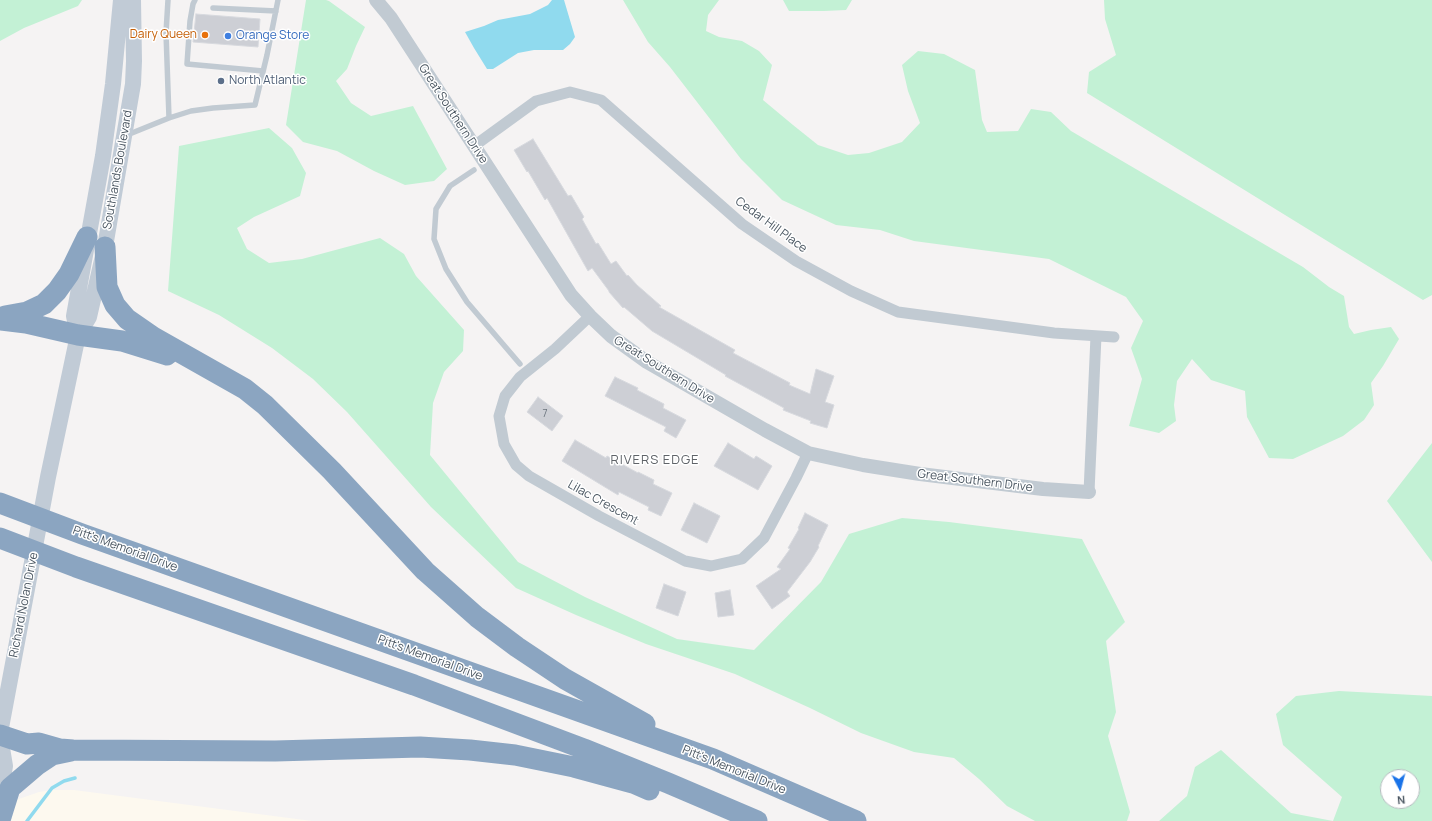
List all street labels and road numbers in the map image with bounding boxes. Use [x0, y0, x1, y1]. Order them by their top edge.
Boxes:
street label: Great Southern Drive [415, 61, 491, 167]
street label: Southlands Boulevard [100, 109, 136, 231]
street label: Cedar Hill Place [732, 194, 810, 256]
street label: Great Southern Drive [611, 333, 717, 407]
street label: Great Southern Drive [917, 467, 1033, 495]
street label: Lilac Crescent [565, 478, 641, 528]
street label: Pitt's Memorial Drive [71, 523, 179, 575]
street label: Richard Nolan Drive [7, 551, 41, 659]
street label: Pitt's Memorial Drive [376, 632, 484, 684]
street label: Pitt's Memorial Drive [680, 743, 788, 797]

